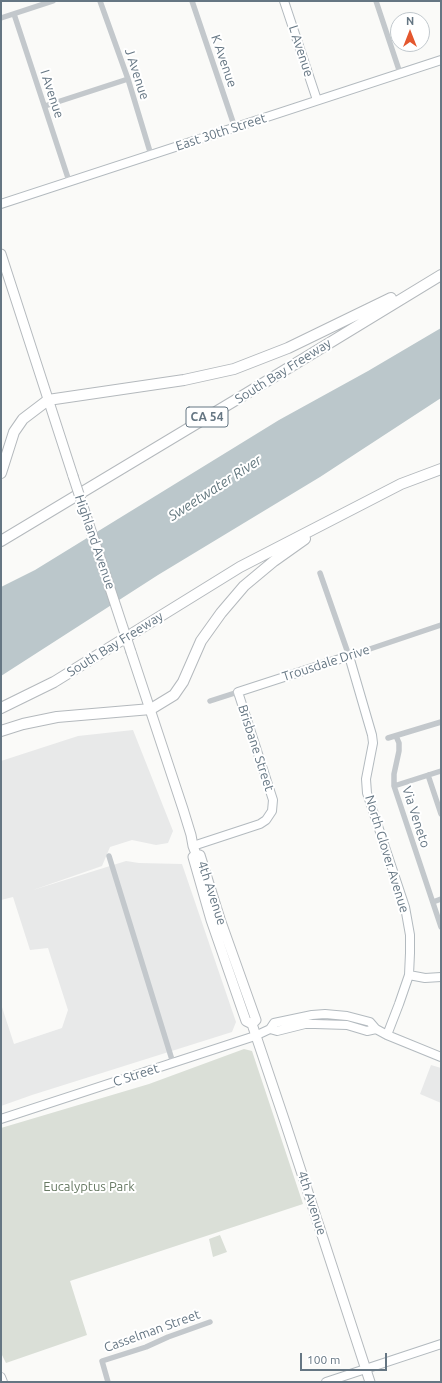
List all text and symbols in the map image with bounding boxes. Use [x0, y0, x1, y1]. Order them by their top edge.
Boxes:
north arrow [390, 12, 430, 52]
text: N [406, 15, 414, 27]
street label: L Avenue [285, 23, 317, 79]
street label: K Avenue [208, 33, 240, 89]
street label: J Avenue [121, 46, 153, 102]
street label: I Avenue [37, 68, 67, 120]
street label: East 30th Street [174, 110, 268, 154]
street label: South Bay Freeway [232, 335, 334, 407]
road number: CA 54 [186, 407, 228, 427]
water label: Sweetwater River [165, 452, 265, 524]
street label: Highland Avenue [72, 493, 118, 591]
street label: South Bay Freeway [64, 608, 166, 680]
street label: Trousdale Drive [280, 642, 372, 684]
street label: Brisbane Street [235, 703, 277, 793]
street label: Via Veneto [399, 784, 433, 850]
street label: North Glover Avenue [362, 793, 412, 915]
street label: 4th Avenue [194, 859, 230, 927]
street label: C Street [111, 1060, 161, 1090]
street label: 4th Avenue [294, 1169, 330, 1237]
park label: Eucalyptus Park [43, 1179, 135, 1195]
street label: Casselman Street [102, 1306, 202, 1356]
scale bar [302, 1345, 389, 1371]
text: 100 m [307, 1353, 340, 1366]

